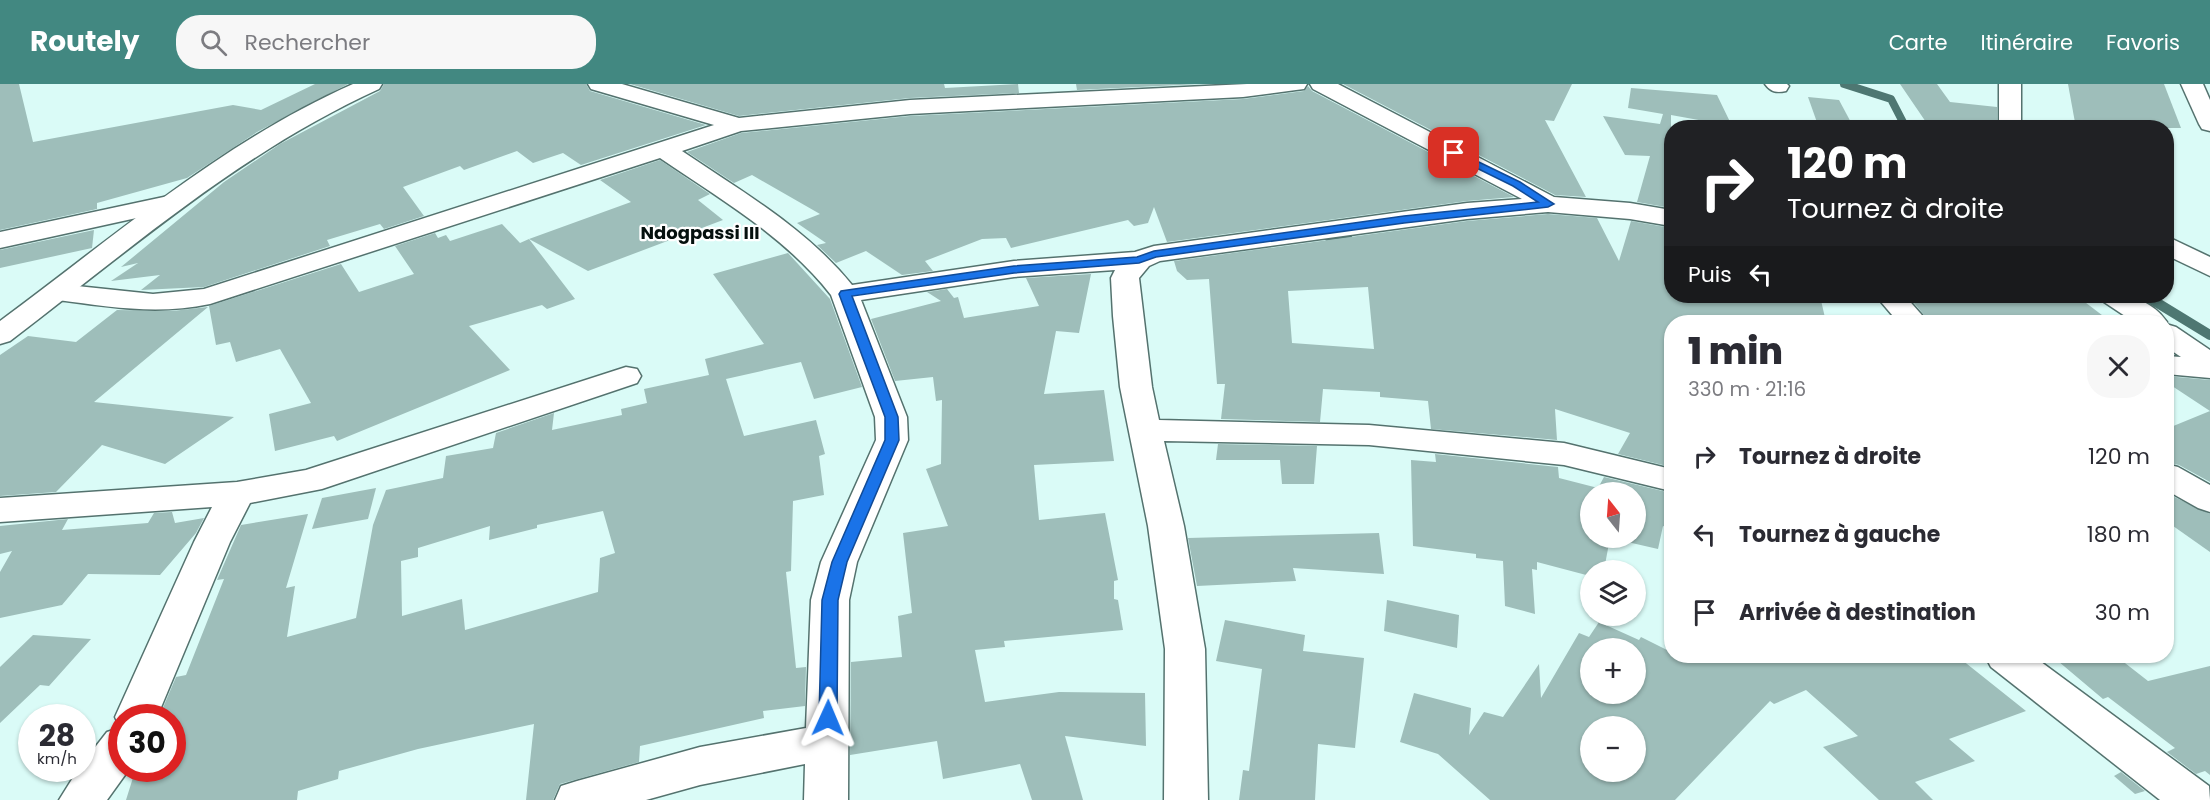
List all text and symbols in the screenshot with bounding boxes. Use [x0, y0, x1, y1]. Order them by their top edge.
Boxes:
search box [176, 15, 596, 69]
text: Routely [30, 22, 140, 61]
icon: search [197, 26, 230, 59]
text: Rechercher [245, 27, 370, 58]
text: Carte [1889, 28, 1948, 57]
text: Itinéraire [1981, 28, 2073, 57]
text: Favoris [2106, 28, 2180, 57]
pin [1428, 127, 1479, 178]
text: 120 m [1787, 134, 1908, 193]
icon: arrive [1437, 136, 1470, 169]
icon: right [1688, 144, 1766, 222]
text: Tournez à droite [1787, 190, 2004, 227]
district label: Ndogpassi III [640, 220, 760, 245]
icon: left [1744, 258, 1777, 291]
text: Puis [1688, 259, 1732, 290]
text: 1 min [1688, 326, 1783, 377]
button: close [2087, 335, 2150, 398]
text: 330 m · 21:16 [1688, 375, 1806, 403]
icon: right [1688, 440, 1721, 473]
text: Tournez à droite [1739, 441, 1921, 472]
text: 120 m [2088, 441, 2150, 472]
north arrow [1580, 482, 1646, 548]
map controls [1580, 482, 1646, 782]
icon: left [1688, 518, 1721, 551]
text: Tournez à gauche [1739, 519, 1940, 550]
text: 180 m [2087, 519, 2150, 550]
button: layers [1580, 560, 1646, 626]
icon: arrive [1688, 596, 1721, 629]
text: Arrivée à destination [1739, 597, 1976, 628]
text: 30 m [2095, 597, 2150, 628]
button: + [1580, 638, 1646, 704]
position arrow [796, 686, 860, 750]
speed limit sign: 30 [108, 704, 186, 782]
text: 28 [39, 714, 75, 757]
button: − [1580, 716, 1646, 782]
text: km/h [37, 748, 77, 769]

